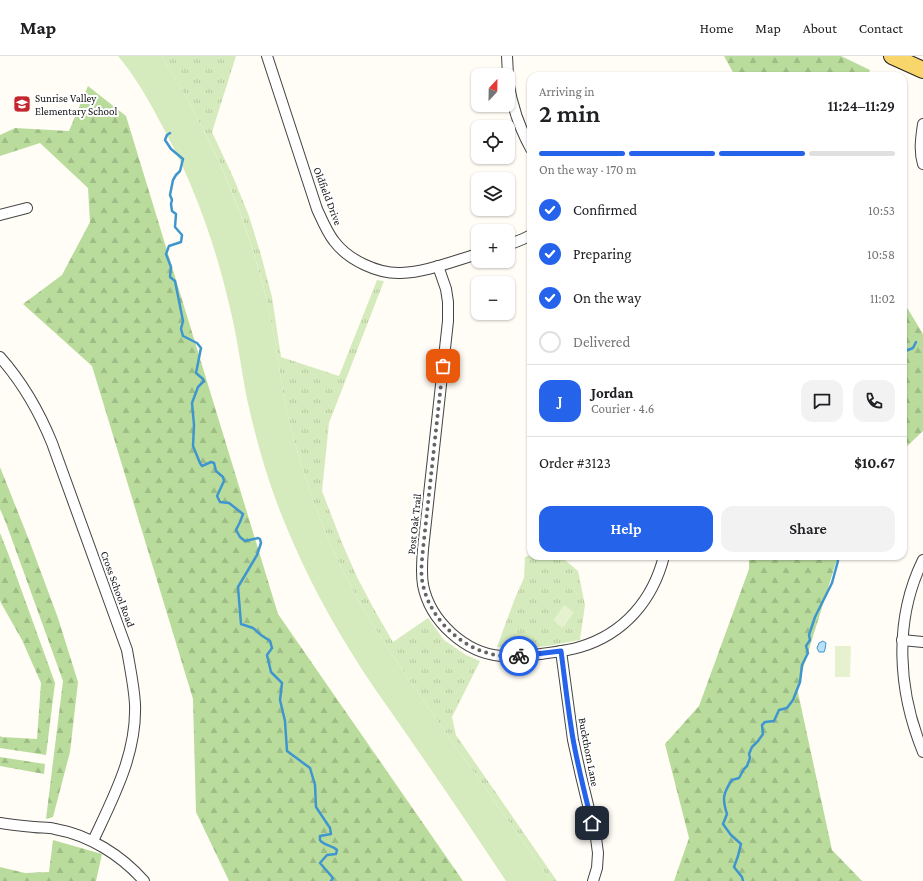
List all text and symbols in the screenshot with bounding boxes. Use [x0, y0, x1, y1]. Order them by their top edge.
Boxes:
text: Map [20, 17, 56, 38]
text: Home [700, 20, 733, 36]
text: Map [755, 20, 781, 36]
text: About [803, 20, 837, 36]
text: Contact [859, 20, 903, 36]
north arrow [471, 68, 515, 112]
map controls [471, 68, 515, 320]
text: Arriving in [539, 84, 595, 99]
place label: Sunrise Valley Elementary School [35, 92, 118, 118]
school or university icon: Sunrise Valley Elementary School [12, 94, 32, 114]
text: 11:24–11:29 [828, 98, 895, 114]
text: 2 min [539, 99, 600, 128]
button: locate [471, 120, 515, 164]
text: On the way · 170 m [539, 162, 636, 177]
street label: Oldfield Drive [311, 165, 345, 227]
button: layers [471, 172, 515, 216]
icon: check [539, 199, 561, 221]
text: Confirmed [573, 202, 637, 218]
text: 10:53 [868, 203, 895, 218]
button: + [471, 224, 515, 268]
icon: check [539, 243, 561, 265]
text: Preparing [573, 246, 632, 262]
text: 10:58 [867, 247, 895, 262]
button: − [471, 276, 515, 320]
icon: check [539, 287, 561, 309]
text: On the way [573, 290, 641, 306]
text: 11:02 [870, 291, 895, 306]
text: Delivered [573, 334, 630, 350]
pin [426, 349, 460, 383]
icon: bag [432, 355, 454, 377]
button: chat [801, 380, 843, 422]
button: phone [853, 380, 895, 422]
text: Jordan [591, 385, 633, 401]
text: J [557, 393, 563, 409]
text: Courier · 4.6 [591, 401, 654, 416]
text: Order #3123 [539, 455, 611, 471]
text: $10.67 [854, 455, 895, 471]
street label: Post Oak Trail [405, 493, 423, 555]
button: Help [539, 506, 713, 552]
button: Share [721, 506, 895, 552]
street label: Cross School Road [99, 549, 137, 629]
courier [499, 636, 539, 676]
icon: bike [508, 645, 530, 667]
street label: Buckthorn Lane [576, 717, 602, 788]
pin [575, 806, 609, 840]
icon: home [581, 812, 603, 834]

